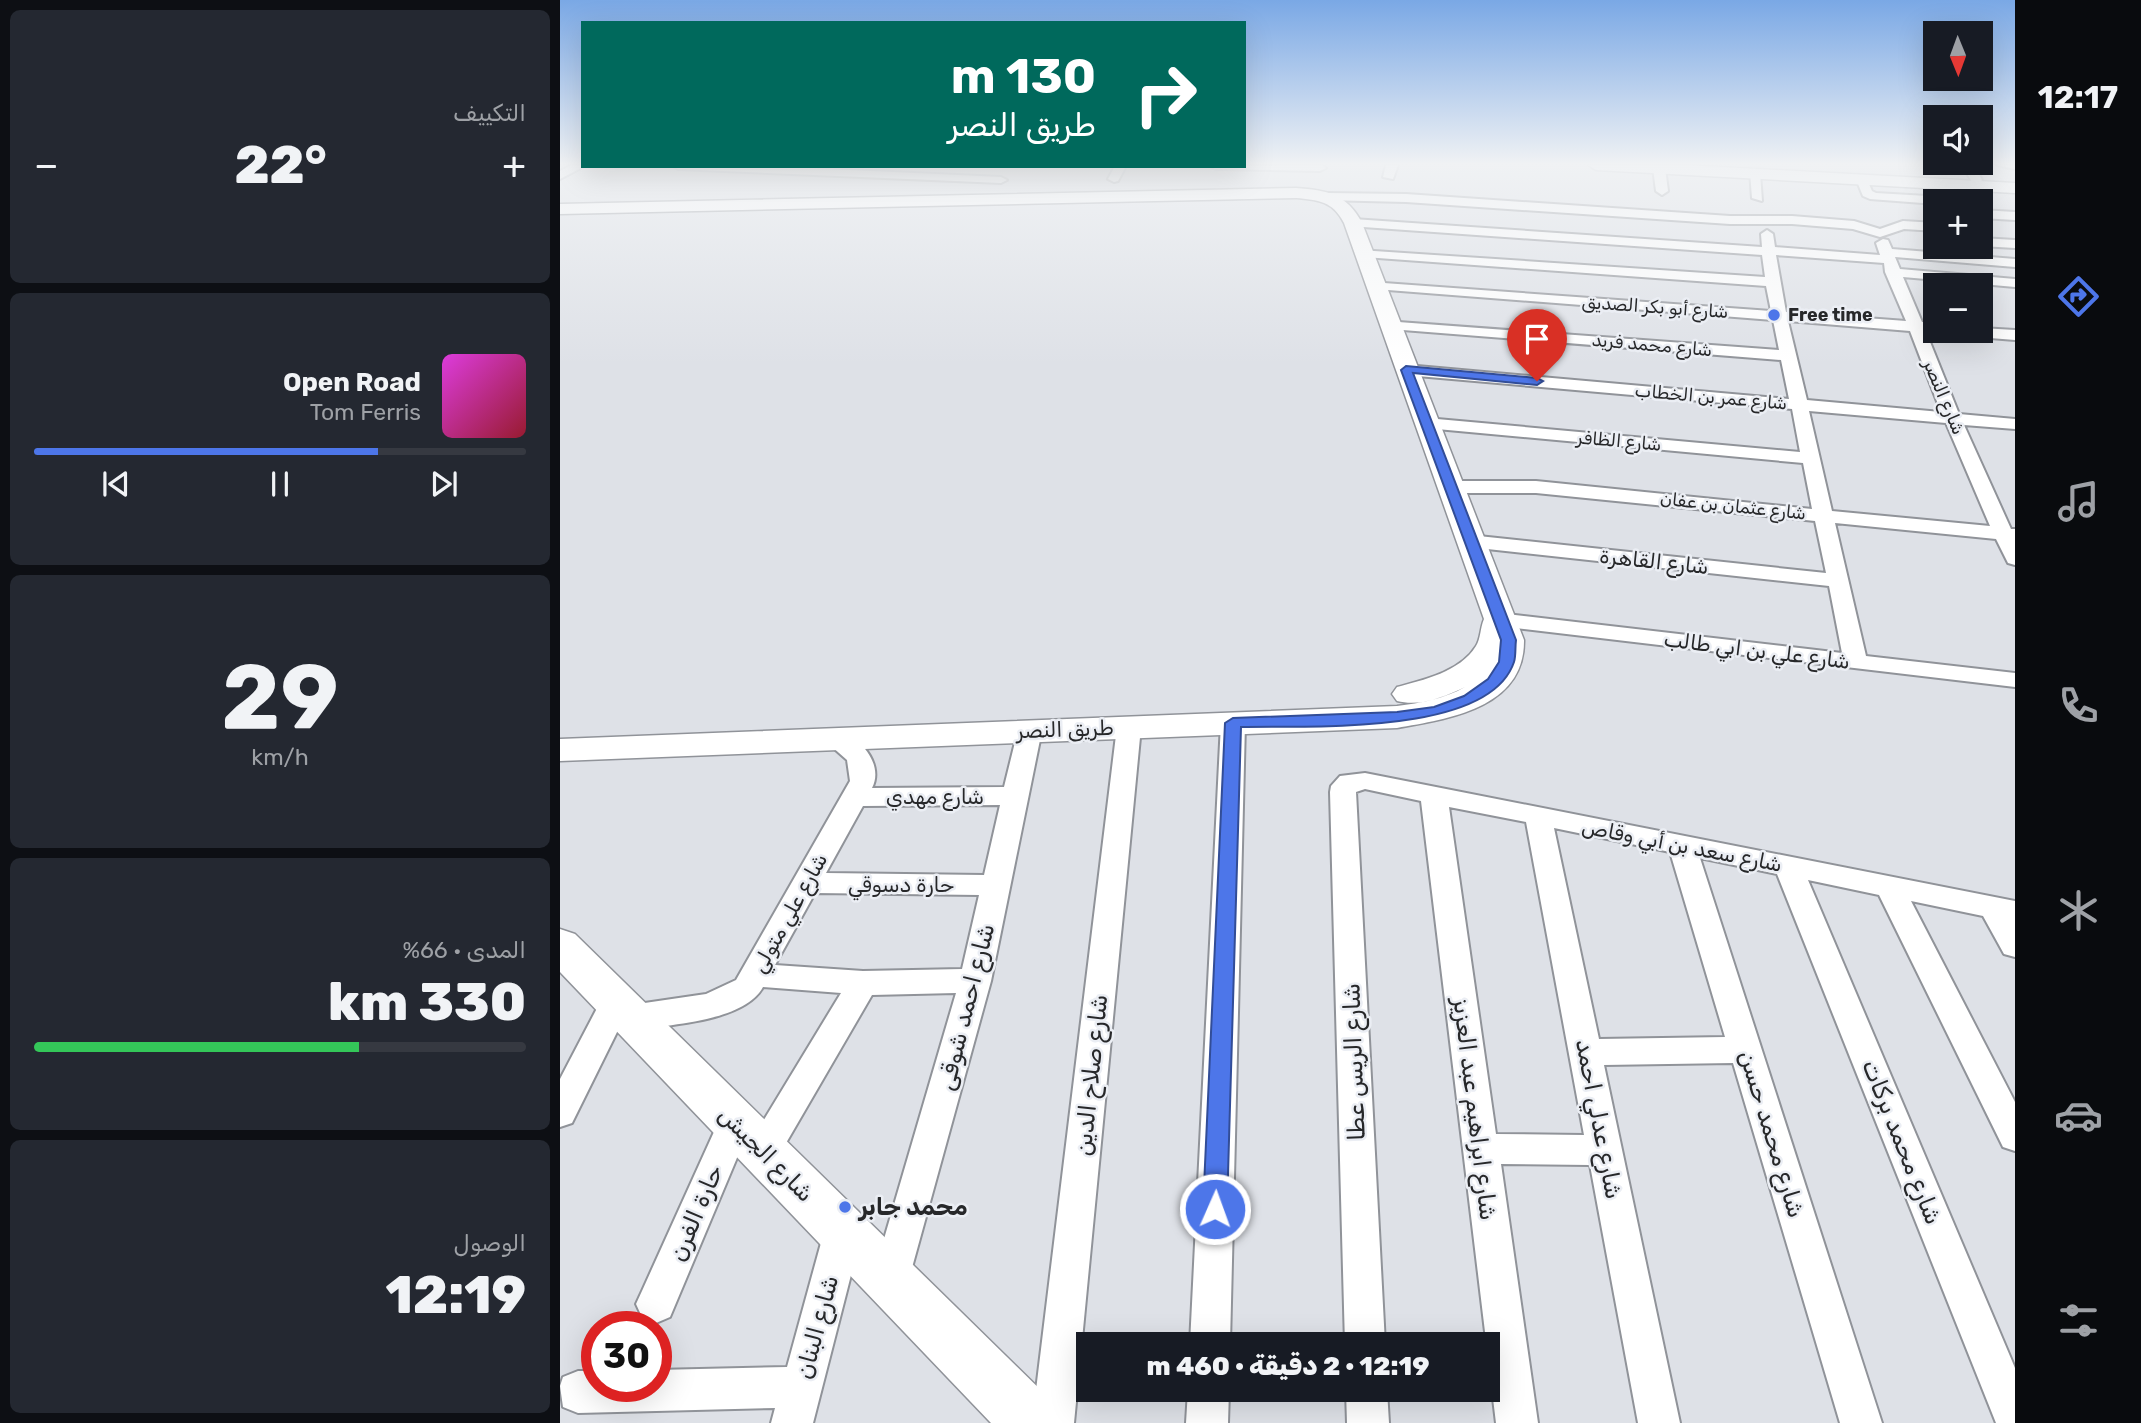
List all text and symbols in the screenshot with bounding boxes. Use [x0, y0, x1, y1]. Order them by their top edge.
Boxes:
north arrow [1923, 21, 1993, 91]
map controls [1923, 21, 1993, 343]
text: 130 m [951, 47, 1096, 105]
icon: right [1120, 49, 1211, 140]
text: 12:17 [2038, 78, 2118, 116]
text: التكييف [453, 99, 526, 127]
button: sound [1923, 105, 1993, 175]
text: طريق النصر [948, 106, 1096, 144]
text: 22° [234, 134, 327, 196]
text: − [34, 142, 59, 188]
text: + [502, 142, 526, 188]
button: + [1923, 189, 1993, 259]
icon: directions [2054, 272, 2103, 321]
button: − [1923, 273, 1993, 343]
street label: شارع أبو بكر الصديق [1581, 291, 1729, 324]
place label: Free time [1788, 304, 1873, 326]
marker: Free time [1766, 307, 1782, 323]
pin [1507, 309, 1567, 381]
icon: arrive [1518, 320, 1556, 358]
street label: شارع محمد فريد [1591, 329, 1713, 362]
street label: شارع النصر [1917, 355, 1970, 438]
text: Open Road [283, 367, 421, 398]
street label: شارع عمر بن الخطاب [1634, 379, 1788, 416]
text: Tom Ferris [310, 398, 421, 426]
street label: شارع الظافر [1575, 426, 1662, 457]
icon: previous [97, 465, 135, 503]
icon: pause [261, 465, 299, 503]
icon: next [425, 465, 463, 503]
icon: music [2054, 477, 2103, 526]
street label: شارع عثمان بن عفان [1659, 487, 1807, 526]
street label: شارع القاهرة [1598, 543, 1710, 581]
street label: شارع علي بن ابي طالب [1662, 626, 1852, 678]
text: 29 [221, 643, 339, 751]
icon: phone [2054, 681, 2103, 730]
street label: طريق النصر [1014, 715, 1114, 743]
text: km/h [251, 743, 309, 771]
street label: شارع مهدي [886, 784, 984, 811]
street label: شارع سعد بن أبي وقاص [1579, 813, 1784, 881]
street label: شارع علي متولي [746, 849, 836, 979]
street label: حارة دسوقي [848, 872, 954, 901]
icon: climate [2054, 886, 2103, 935]
street label: شارع احمد شوقى [932, 921, 1002, 1094]
text: المدى · 66% [402, 936, 526, 964]
text: 330 km [328, 971, 526, 1033]
street label: شارع الريس عطا [1337, 983, 1373, 1141]
street label: شارع صلاح الدين [1069, 993, 1115, 1157]
street label: شارع ابراهيم عبد العزيز [1445, 994, 1503, 1222]
street label: شارع عدلي احمد [1566, 1037, 1628, 1202]
street label: شارع محمد حسن [1731, 1047, 1811, 1222]
street label: شارع محمد بركات [1854, 1056, 1948, 1229]
icon: car [2054, 1091, 2103, 1140]
street label: شارع الجيش [711, 1100, 820, 1209]
street label: حارة الفرن [663, 1161, 729, 1265]
position arrow [1178, 1172, 1252, 1246]
place label: محمد جابر [857, 1193, 968, 1221]
marker: محمد جابر [837, 1199, 853, 1215]
text: الوصول [454, 1229, 526, 1257]
text: 12:19 [386, 1264, 526, 1326]
street label: شارع البنان [790, 1272, 846, 1383]
icon: filters [2054, 1296, 2103, 1345]
speed limit sign: 30 [581, 1311, 672, 1402]
text: 12:19 · 2 دقيقة · 460 m [1147, 1351, 1429, 1382]

